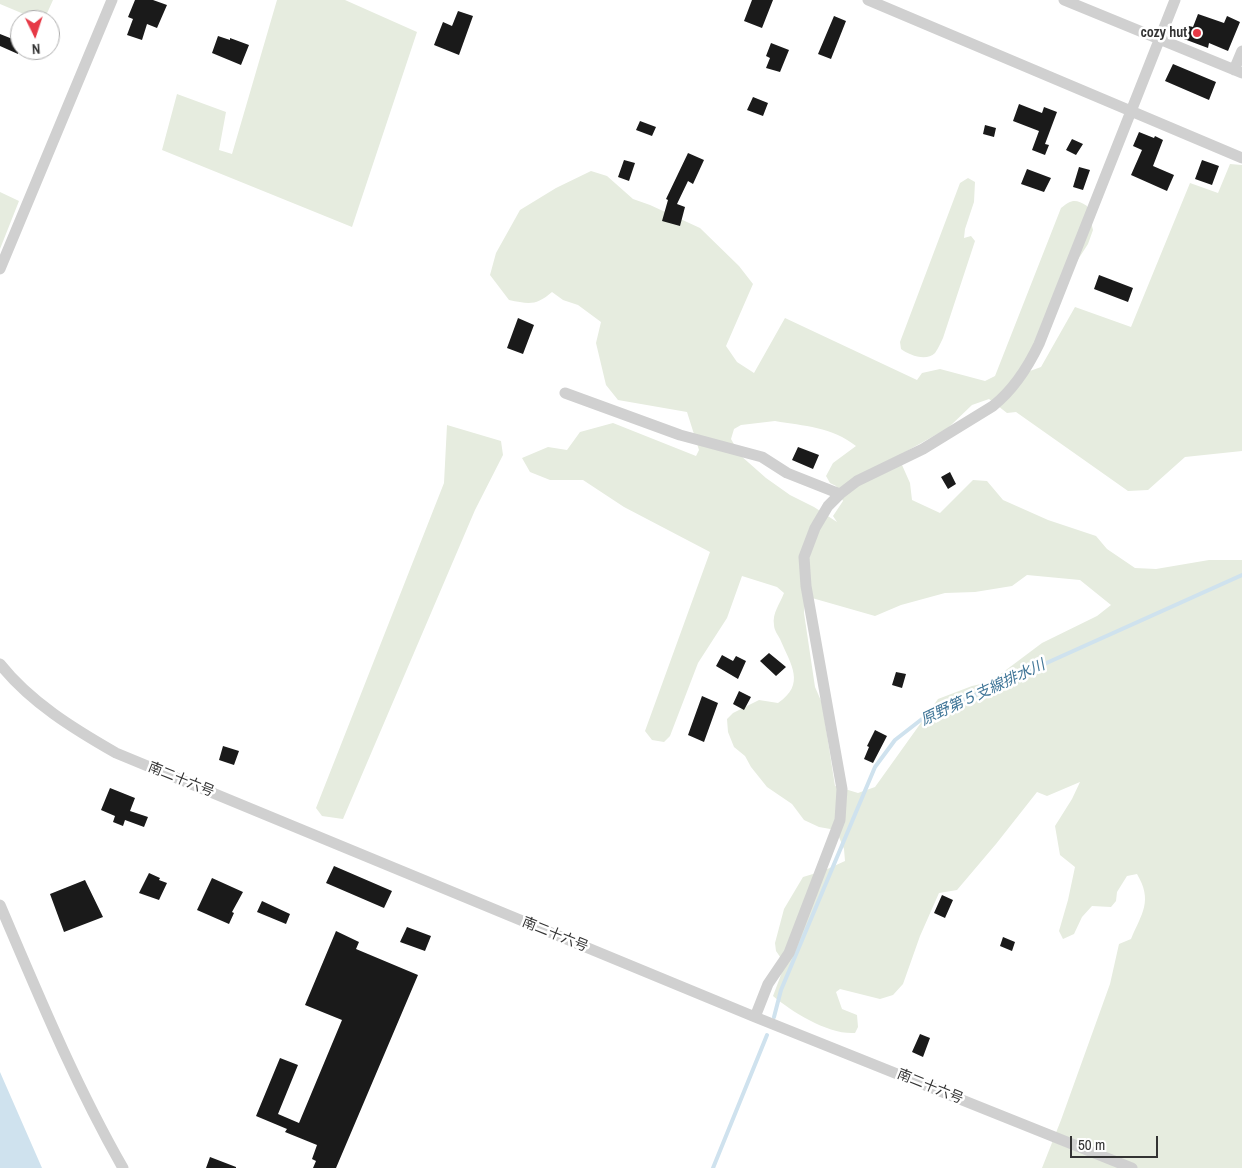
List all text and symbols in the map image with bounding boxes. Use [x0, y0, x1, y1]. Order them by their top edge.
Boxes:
north arrow [10, 10, 60, 60]
place label: cozy hut [1140, 25, 1187, 41]
marker: cozy hut [1191, 27, 1203, 39]
text: N [31, 40, 41, 58]
water label: 原野第５支線排水川 [918, 656, 1048, 730]
street label: 南二十六号 [145, 759, 217, 801]
street label: 南二十六号 [519, 914, 591, 956]
street label: 南二十六号 [894, 1066, 966, 1108]
scale bar [1072, 1126, 1160, 1158]
text: 50 m [1078, 1134, 1105, 1155]

